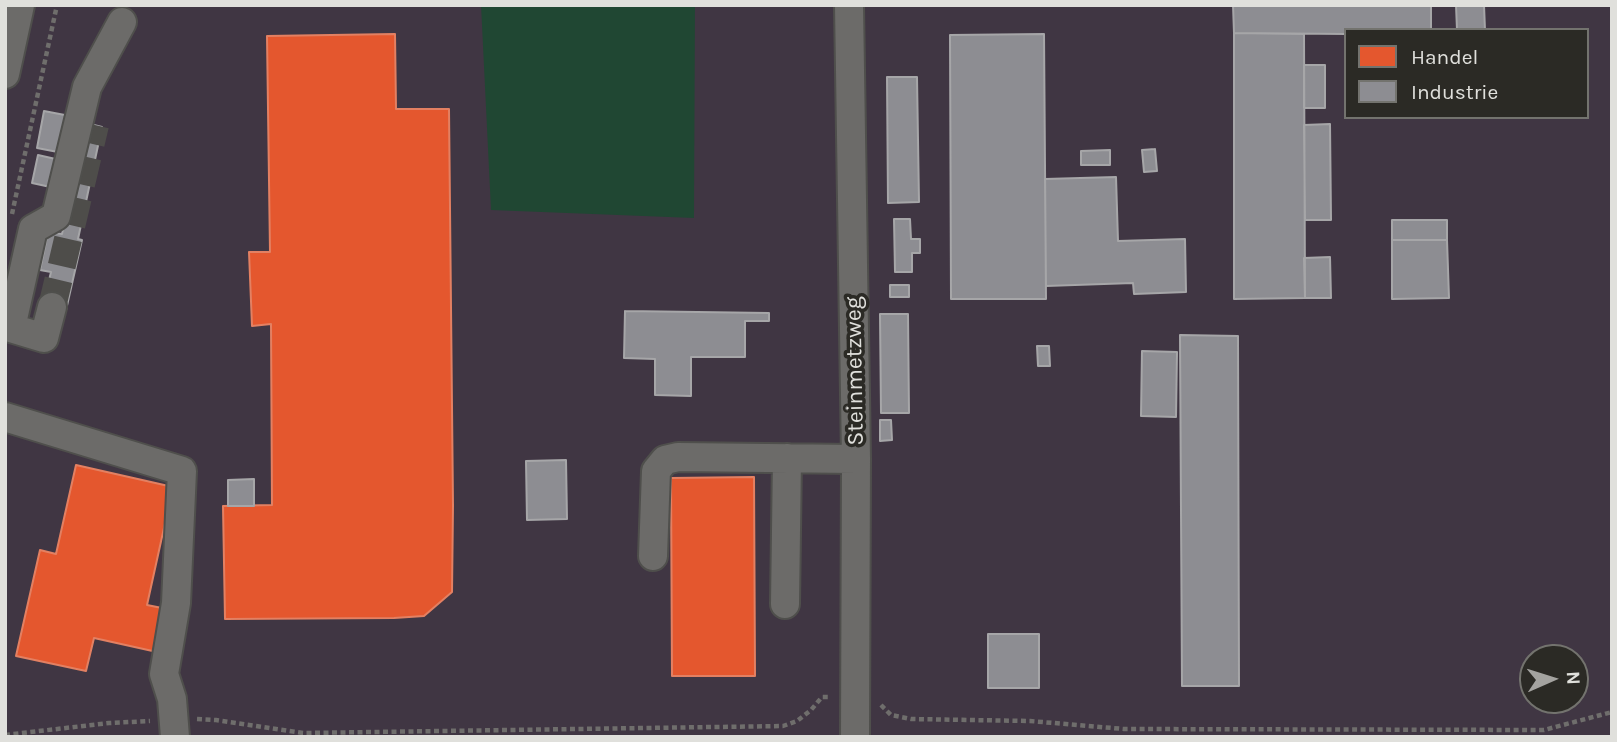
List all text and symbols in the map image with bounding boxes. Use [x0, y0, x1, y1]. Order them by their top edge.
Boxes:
legend [1344, 28, 1589, 119]
text: Handel [1411, 45, 1478, 69]
text: Industrie [1411, 80, 1498, 104]
street label: Steinmetzweg [840, 296, 870, 446]
north arrow [1519, 644, 1589, 714]
text: N [1562, 671, 1584, 685]

